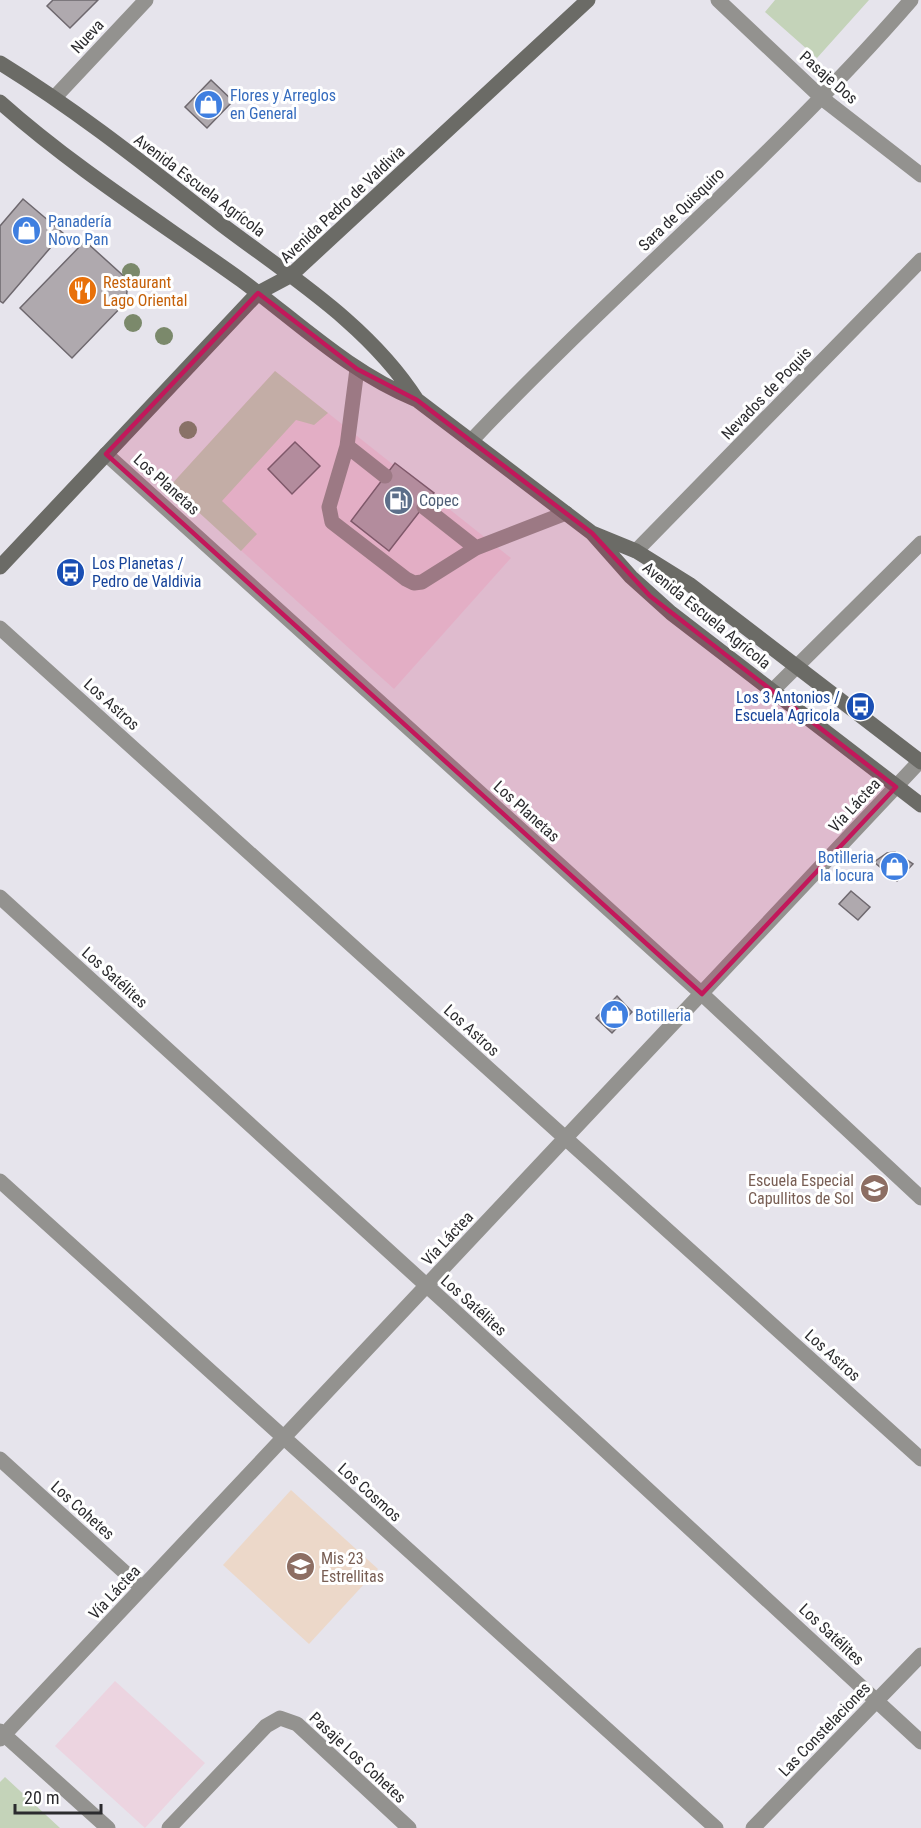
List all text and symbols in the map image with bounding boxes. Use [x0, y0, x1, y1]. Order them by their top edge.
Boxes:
street label: Nueva [67, 15, 108, 57]
street label: Pasaje Dos [796, 47, 862, 108]
place label: Flores y Arreglos en General [230, 86, 336, 123]
shop icon: Flores y Arreglos en General [193, 88, 225, 120]
street label: Avenida Escuela Agrícola [130, 130, 269, 241]
street label: Avenida Pedro de Valdivia [276, 142, 409, 267]
street label: Sara de Quisquiro [635, 164, 728, 255]
place label: Panadería Novo Pan [48, 212, 112, 249]
shop icon: Panadería Novo Pan [11, 214, 43, 246]
place label: Restaurant Lago Oriental [103, 273, 187, 310]
restaurant icon: Restaurant Lago Oriental [66, 275, 98, 307]
street label: Nevados de Poquis [717, 343, 815, 444]
street label: Los Planetas [130, 450, 203, 519]
fuel station icon: Copec [382, 484, 414, 516]
place label: Copec [419, 491, 459, 510]
place label: Los Planetas / Pedro de Valdivia [92, 554, 201, 591]
bus stop icon: Los Planetas / Pedro de Valdivia [55, 556, 87, 588]
street label: Avenida Escuela Agrícola [639, 558, 775, 673]
street label: Los Astros [80, 675, 143, 734]
place label: Los 3 Antonios / Escuela Agricola [735, 688, 840, 725]
bus stop icon: Los 3 Antonios / Escuela Agricola [845, 690, 877, 722]
street label: Vía Láctea [825, 774, 884, 836]
street label: Los Planetas [490, 777, 563, 846]
place label: Botilleria la locura [818, 848, 874, 885]
shop icon: Botilleria la locura [879, 850, 911, 882]
street label: Los Satélites [78, 943, 151, 1012]
shop icon: Botilleria [598, 999, 630, 1031]
street label: Los Astros [440, 1001, 503, 1060]
place label: Botilleria [635, 1006, 691, 1025]
place label: Escuela Especial Capullitos de Sol [748, 1171, 854, 1208]
school or university icon: Escuela Especial Capullitos de Sol [859, 1173, 891, 1205]
street label: Vía Láctea [418, 1207, 477, 1269]
street label: Los Satélites [437, 1271, 510, 1340]
street label: Los Astros [801, 1326, 864, 1385]
street label: Los Cosmos [334, 1459, 405, 1526]
street label: Los Cohetes [47, 1477, 118, 1544]
place label: Mis 23 Estrellitas [321, 1549, 384, 1586]
school or university icon: Mis 23 Estrellitas [284, 1551, 316, 1583]
street label: Vía Láctea [85, 1561, 144, 1623]
street label: Los Satélites [795, 1600, 868, 1669]
street label: Las Constelaciones [775, 1678, 874, 1780]
street label: Pasaje Los Cohetes [306, 1708, 410, 1807]
scale bar [15, 1777, 100, 1815]
text: 20 m [24, 1787, 59, 1808]

